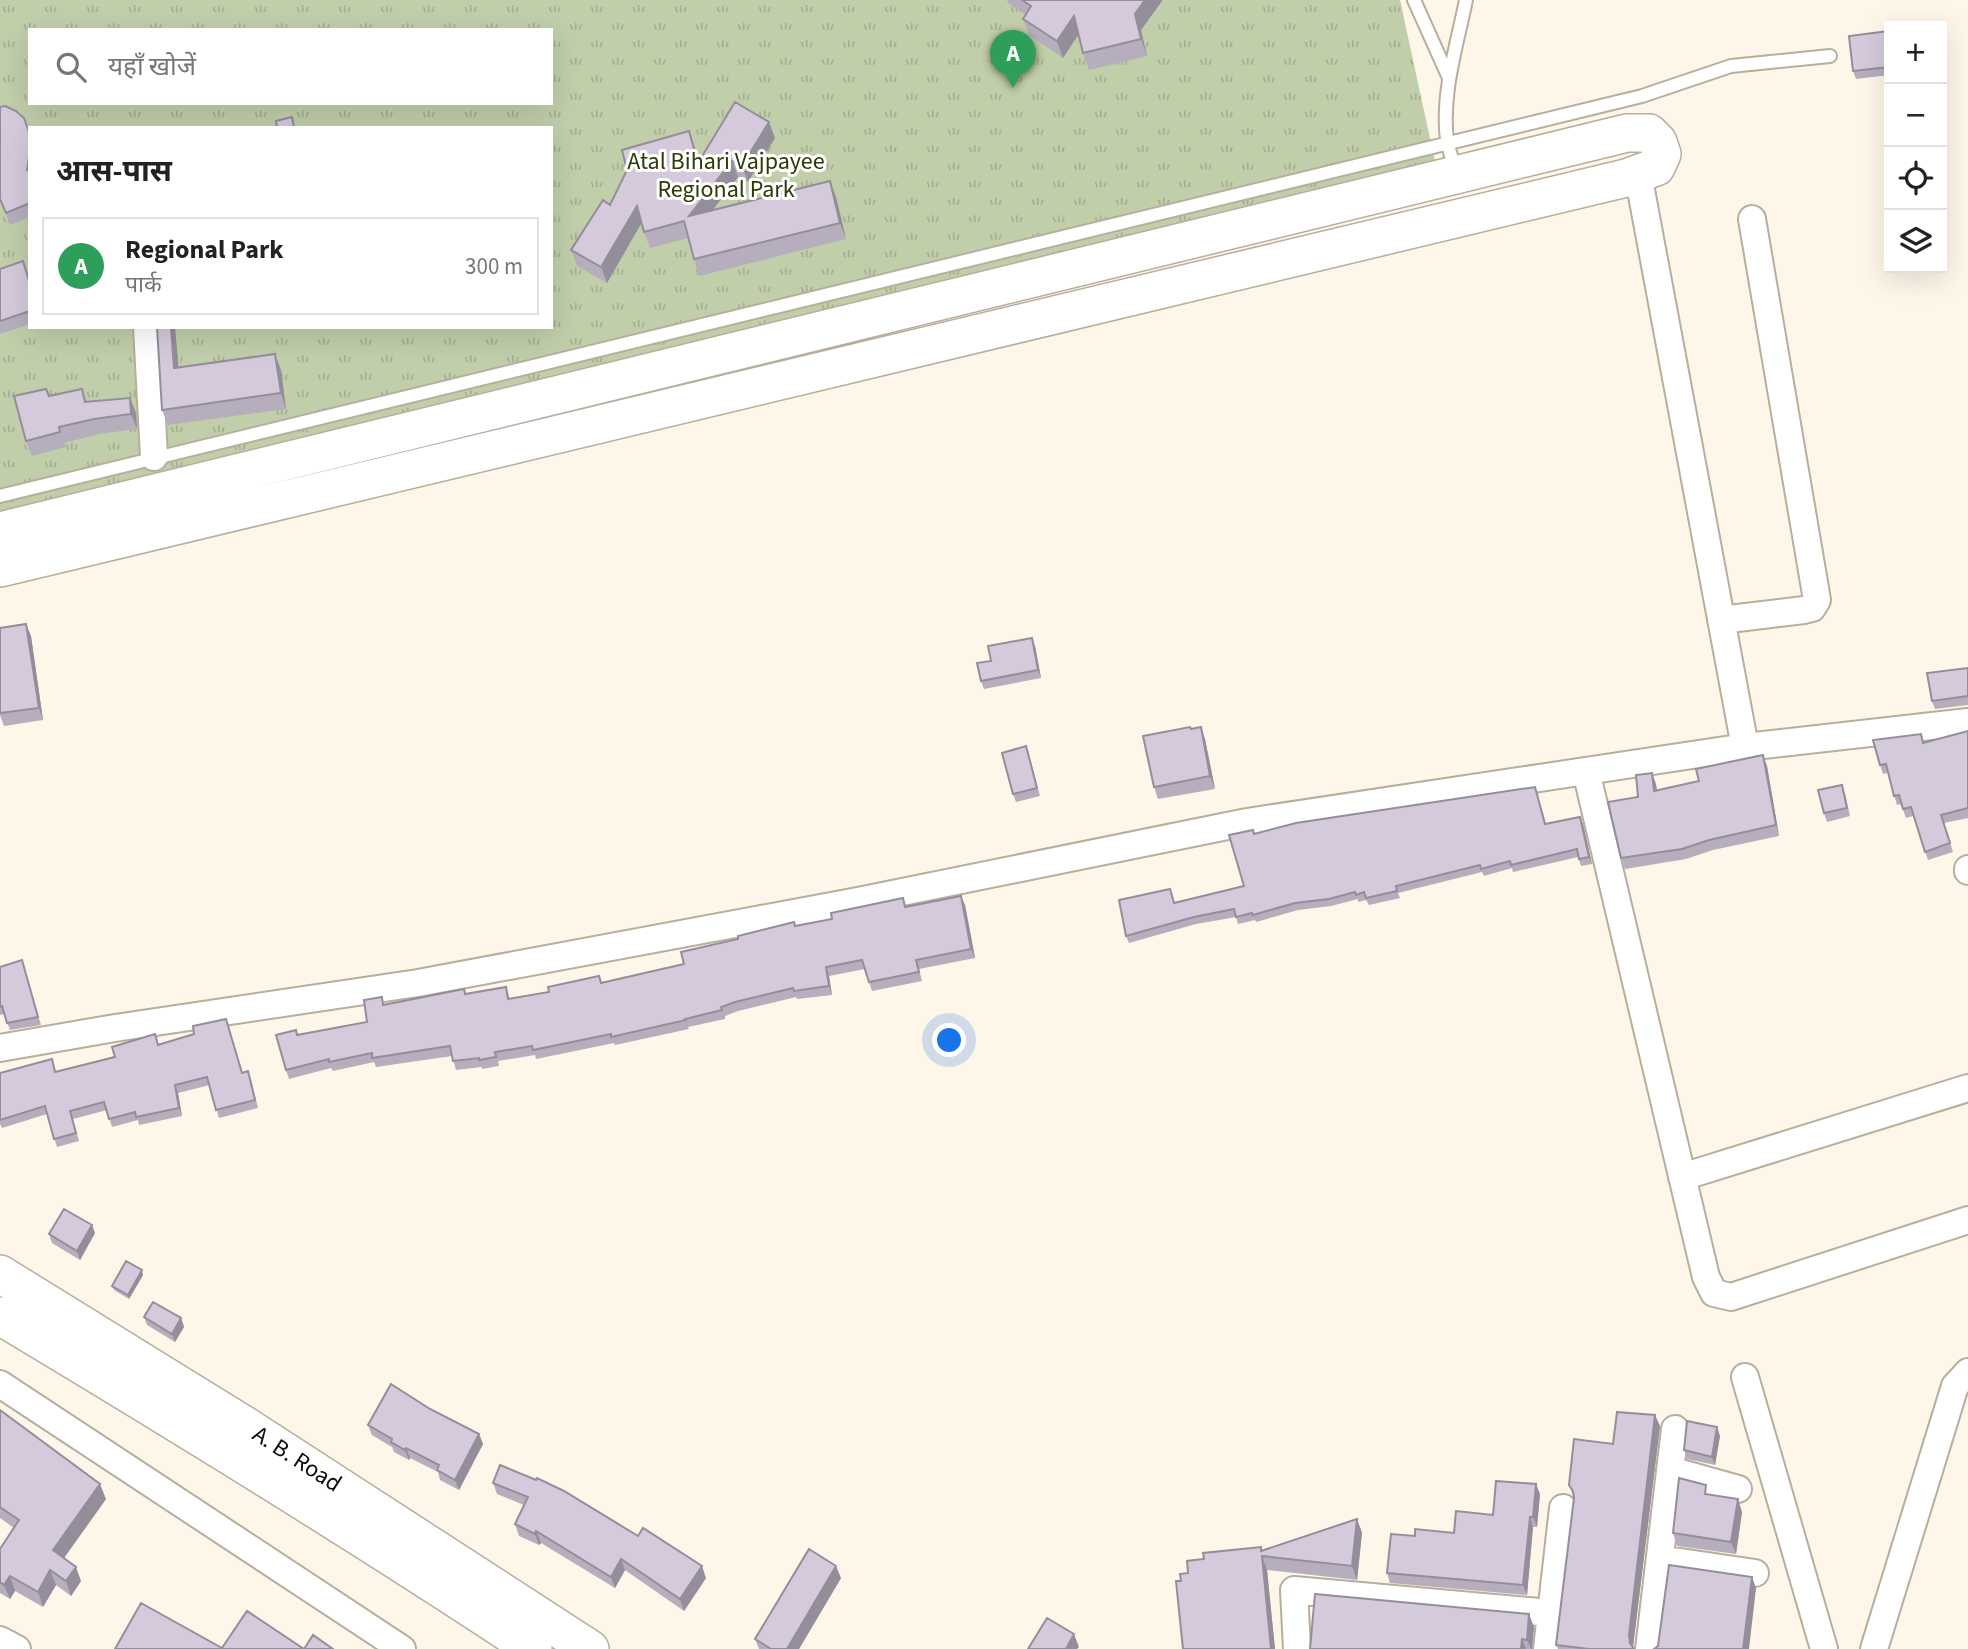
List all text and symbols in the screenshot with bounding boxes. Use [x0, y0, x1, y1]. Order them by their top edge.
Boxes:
map controls [1884, 21, 1947, 273]
button: + [1884, 21, 1947, 84]
search box [28, 28, 553, 105]
pin: A [990, 30, 1036, 88]
icon: search [52, 48, 90, 86]
text: यहाँ खोजें [108, 48, 196, 85]
button: − [1884, 84, 1947, 147]
park label: Atal Bihari Vajpayee Regional Park [627, 144, 825, 207]
button: locate [1884, 147, 1947, 210]
text: आस-पास [56, 150, 172, 193]
button: layers [1884, 210, 1947, 273]
text: Regional Park [125, 231, 284, 268]
text: A [74, 250, 88, 283]
text: 300 m [465, 250, 523, 283]
text: पार्क [125, 268, 162, 301]
your location [932, 1023, 966, 1057]
street label: A. B. Road [245, 1417, 349, 1501]

